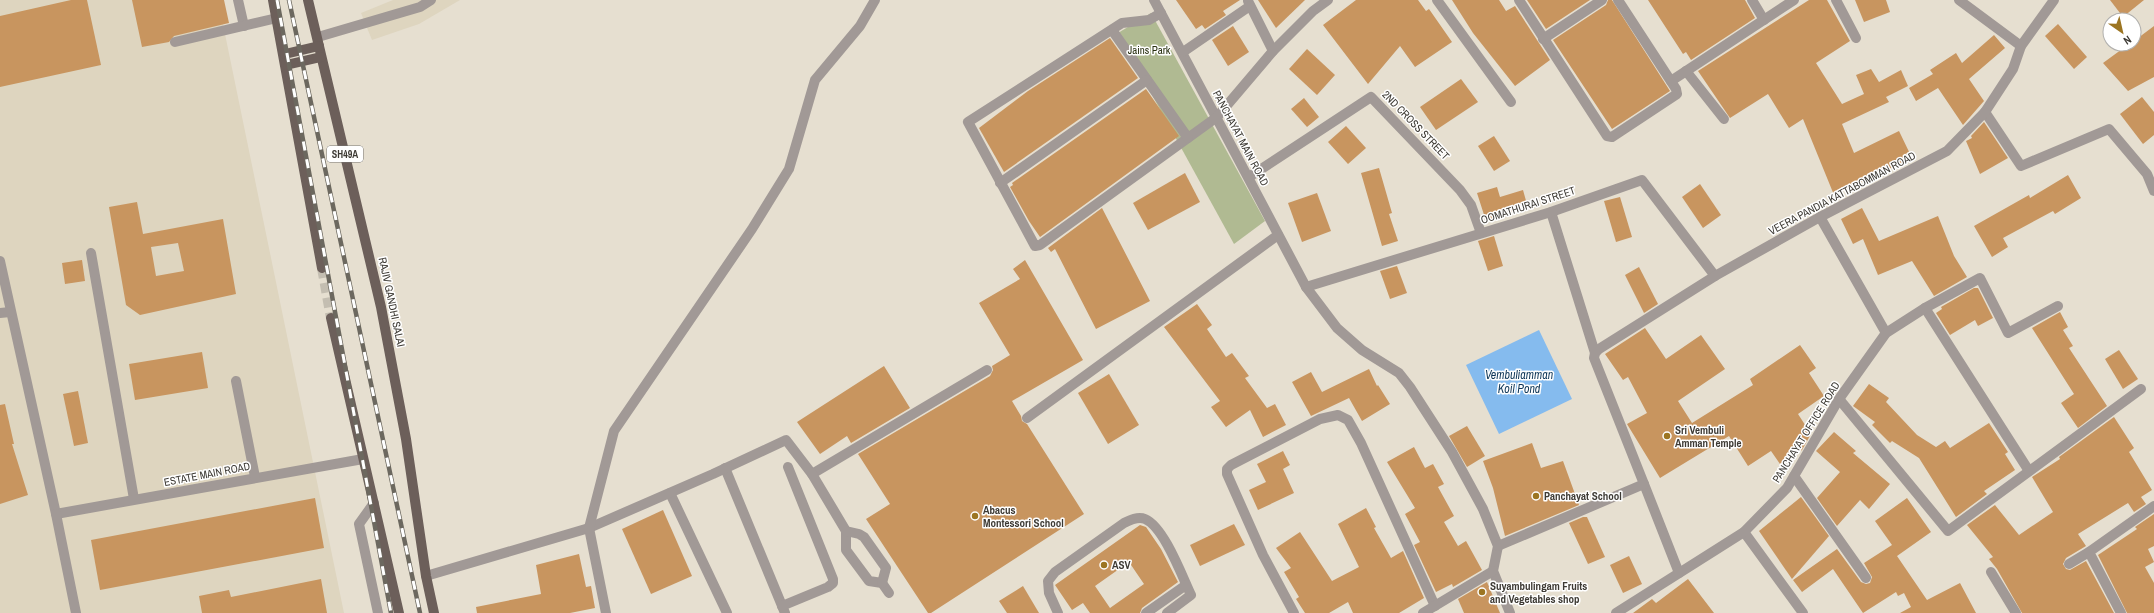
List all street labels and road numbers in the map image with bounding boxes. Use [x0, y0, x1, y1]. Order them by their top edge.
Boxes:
street label: PANCHAYAT MAIN ROAD [1210, 88, 1272, 188]
street label: 2ND CROSS STREET [1379, 88, 1453, 163]
road number: SH49A [327, 146, 363, 162]
street label: VEERA PANDIA KATTABOMMAN ROAD [1766, 148, 1918, 238]
street label: OOMATHURAI STREET [1479, 183, 1577, 227]
street label: RAJIV GANDHI SALAI [376, 256, 408, 348]
street label: PANCHAYAT OFFICE ROAD [1769, 379, 1843, 485]
street label: ESTATE MAIN ROAD [163, 459, 251, 489]

